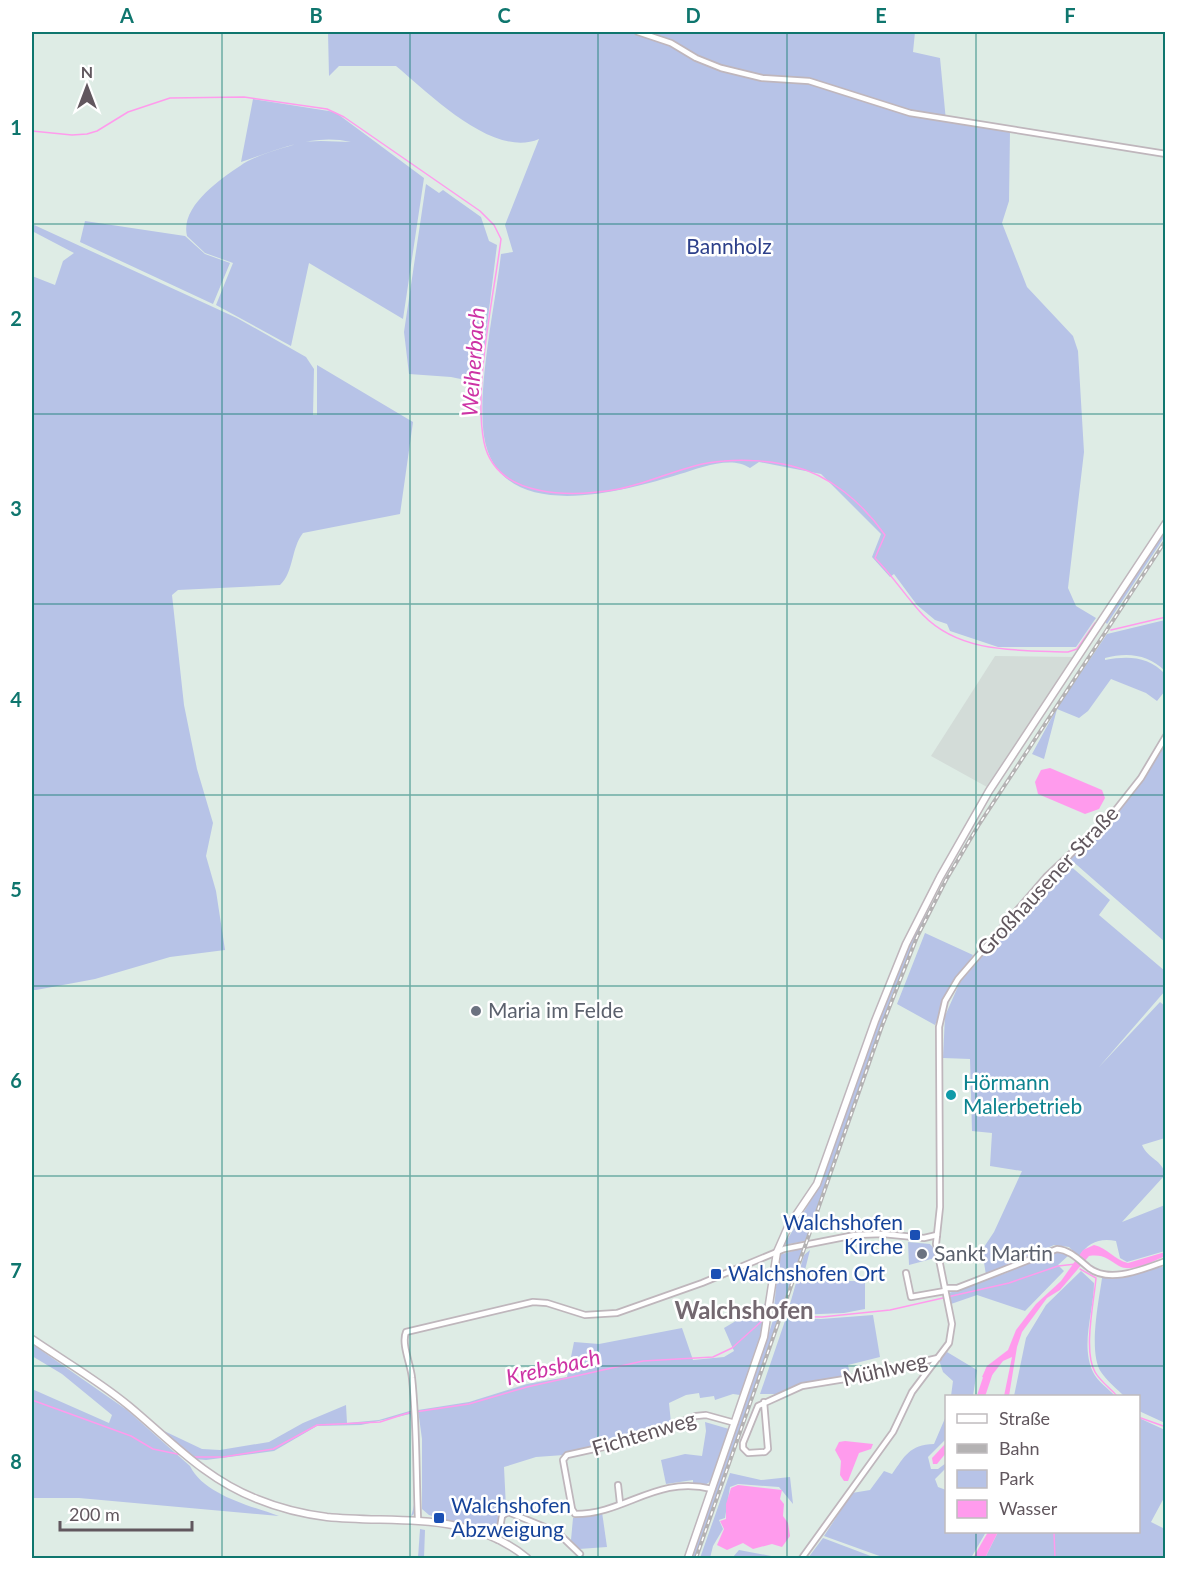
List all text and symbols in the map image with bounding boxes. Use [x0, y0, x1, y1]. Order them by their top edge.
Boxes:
text: A [119, 3, 134, 27]
text: B [309, 3, 323, 27]
text: C [497, 3, 511, 27]
text: D [685, 3, 701, 27]
text: E [875, 3, 887, 27]
text: F [1064, 3, 1076, 27]
north arrow [57, 57, 117, 117]
text: N [81, 62, 93, 81]
text: 1 [10, 115, 22, 139]
park label: Bannholz [686, 233, 772, 258]
text: 2 [10, 306, 22, 330]
water label: Weiherbach [455, 306, 490, 418]
text: 3 [10, 496, 22, 520]
text: 4 [10, 687, 22, 711]
street label: Großhausener Straße [971, 800, 1123, 960]
text: 5 [10, 877, 22, 901]
place label: Maria im Felde [488, 997, 624, 1022]
marker: Maria im Felde [469, 1004, 483, 1018]
text: 6 [10, 1068, 22, 1092]
place label: Hörmann Malerbetrieb [963, 1069, 1082, 1118]
marker: Hörmann Malerbetrieb [944, 1088, 958, 1102]
place label: Walchshofen Kirche [783, 1209, 903, 1258]
marker: Walchshofen Kirche [908, 1228, 922, 1242]
place label: Sankt Martin [934, 1240, 1053, 1265]
marker: Sankt Martin [915, 1247, 929, 1261]
text: 7 [10, 1258, 22, 1282]
place label: Walchshofen Ort [728, 1260, 886, 1285]
marker: Walchshofen Ort [709, 1267, 723, 1281]
district label: Walchshofen [674, 1295, 814, 1324]
water label: Krebsbach [503, 1343, 603, 1390]
street label: Mühlweg [840, 1347, 929, 1390]
legend [945, 1395, 1140, 1533]
street label: Fichtenweg [589, 1405, 698, 1460]
text: Straße [999, 1407, 1050, 1429]
text: Bahn [999, 1437, 1040, 1459]
text: 8 [10, 1449, 22, 1473]
text: Park [999, 1467, 1035, 1489]
place label: Walchshofen Abzweigung [451, 1492, 571, 1541]
scale bar [60, 1494, 192, 1532]
text: Wasser [999, 1497, 1058, 1519]
text: 200 m [69, 1503, 120, 1525]
marker: Walchshofen Abzweigung [432, 1511, 446, 1525]

